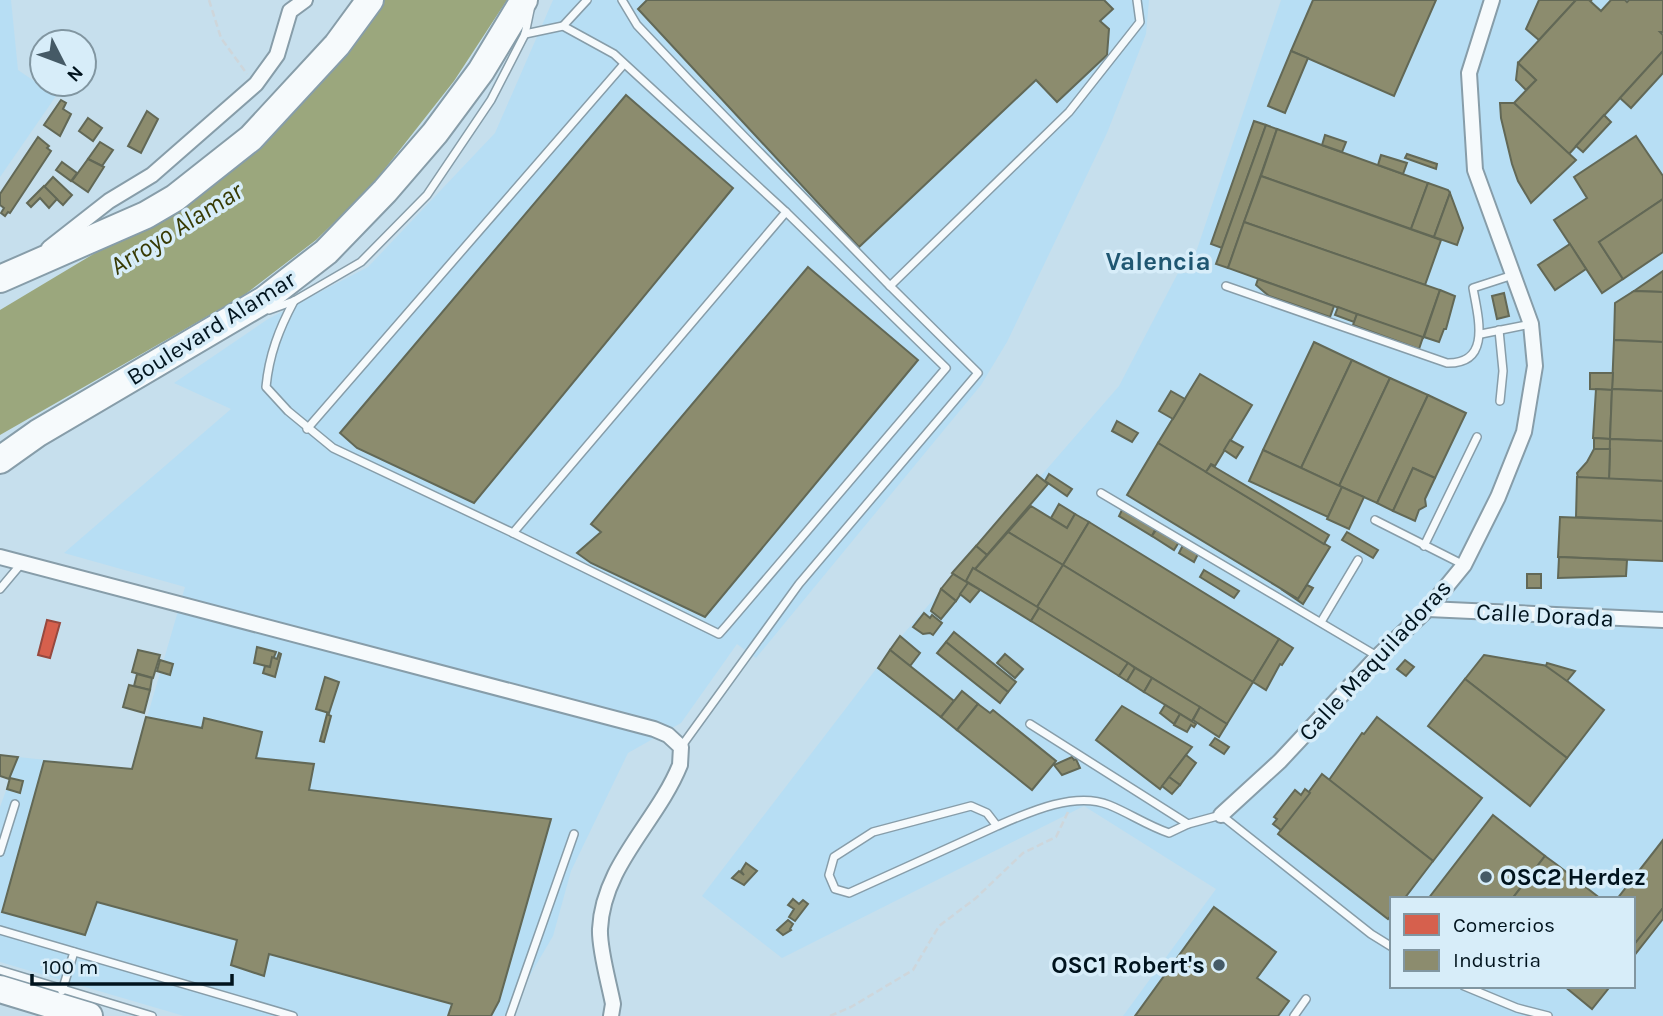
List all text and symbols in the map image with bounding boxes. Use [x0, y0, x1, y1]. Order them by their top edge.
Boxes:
north arrow [28, 28, 98, 98]
text: N [62, 61, 88, 86]
water label: Arroyo Alamar [104, 175, 249, 281]
district label: Valencia [1105, 246, 1211, 277]
street label: Boulevard Alamar [122, 265, 301, 391]
street label: Calle Maquiladoras [1293, 574, 1457, 746]
street label: Calle Dorada [1476, 597, 1614, 633]
place label: OSC2 Herdez [1500, 863, 1646, 891]
marker: OSC2 Herdez [1478, 869, 1494, 885]
legend [1390, 897, 1635, 988]
text: Comercios [1453, 913, 1555, 937]
scale bar [32, 942, 231, 986]
text: Industria [1453, 948, 1541, 972]
place label: OSC1 Robert's [1051, 951, 1205, 979]
text: 100 m [42, 955, 99, 979]
marker: OSC1 Robert's [1211, 957, 1227, 973]

